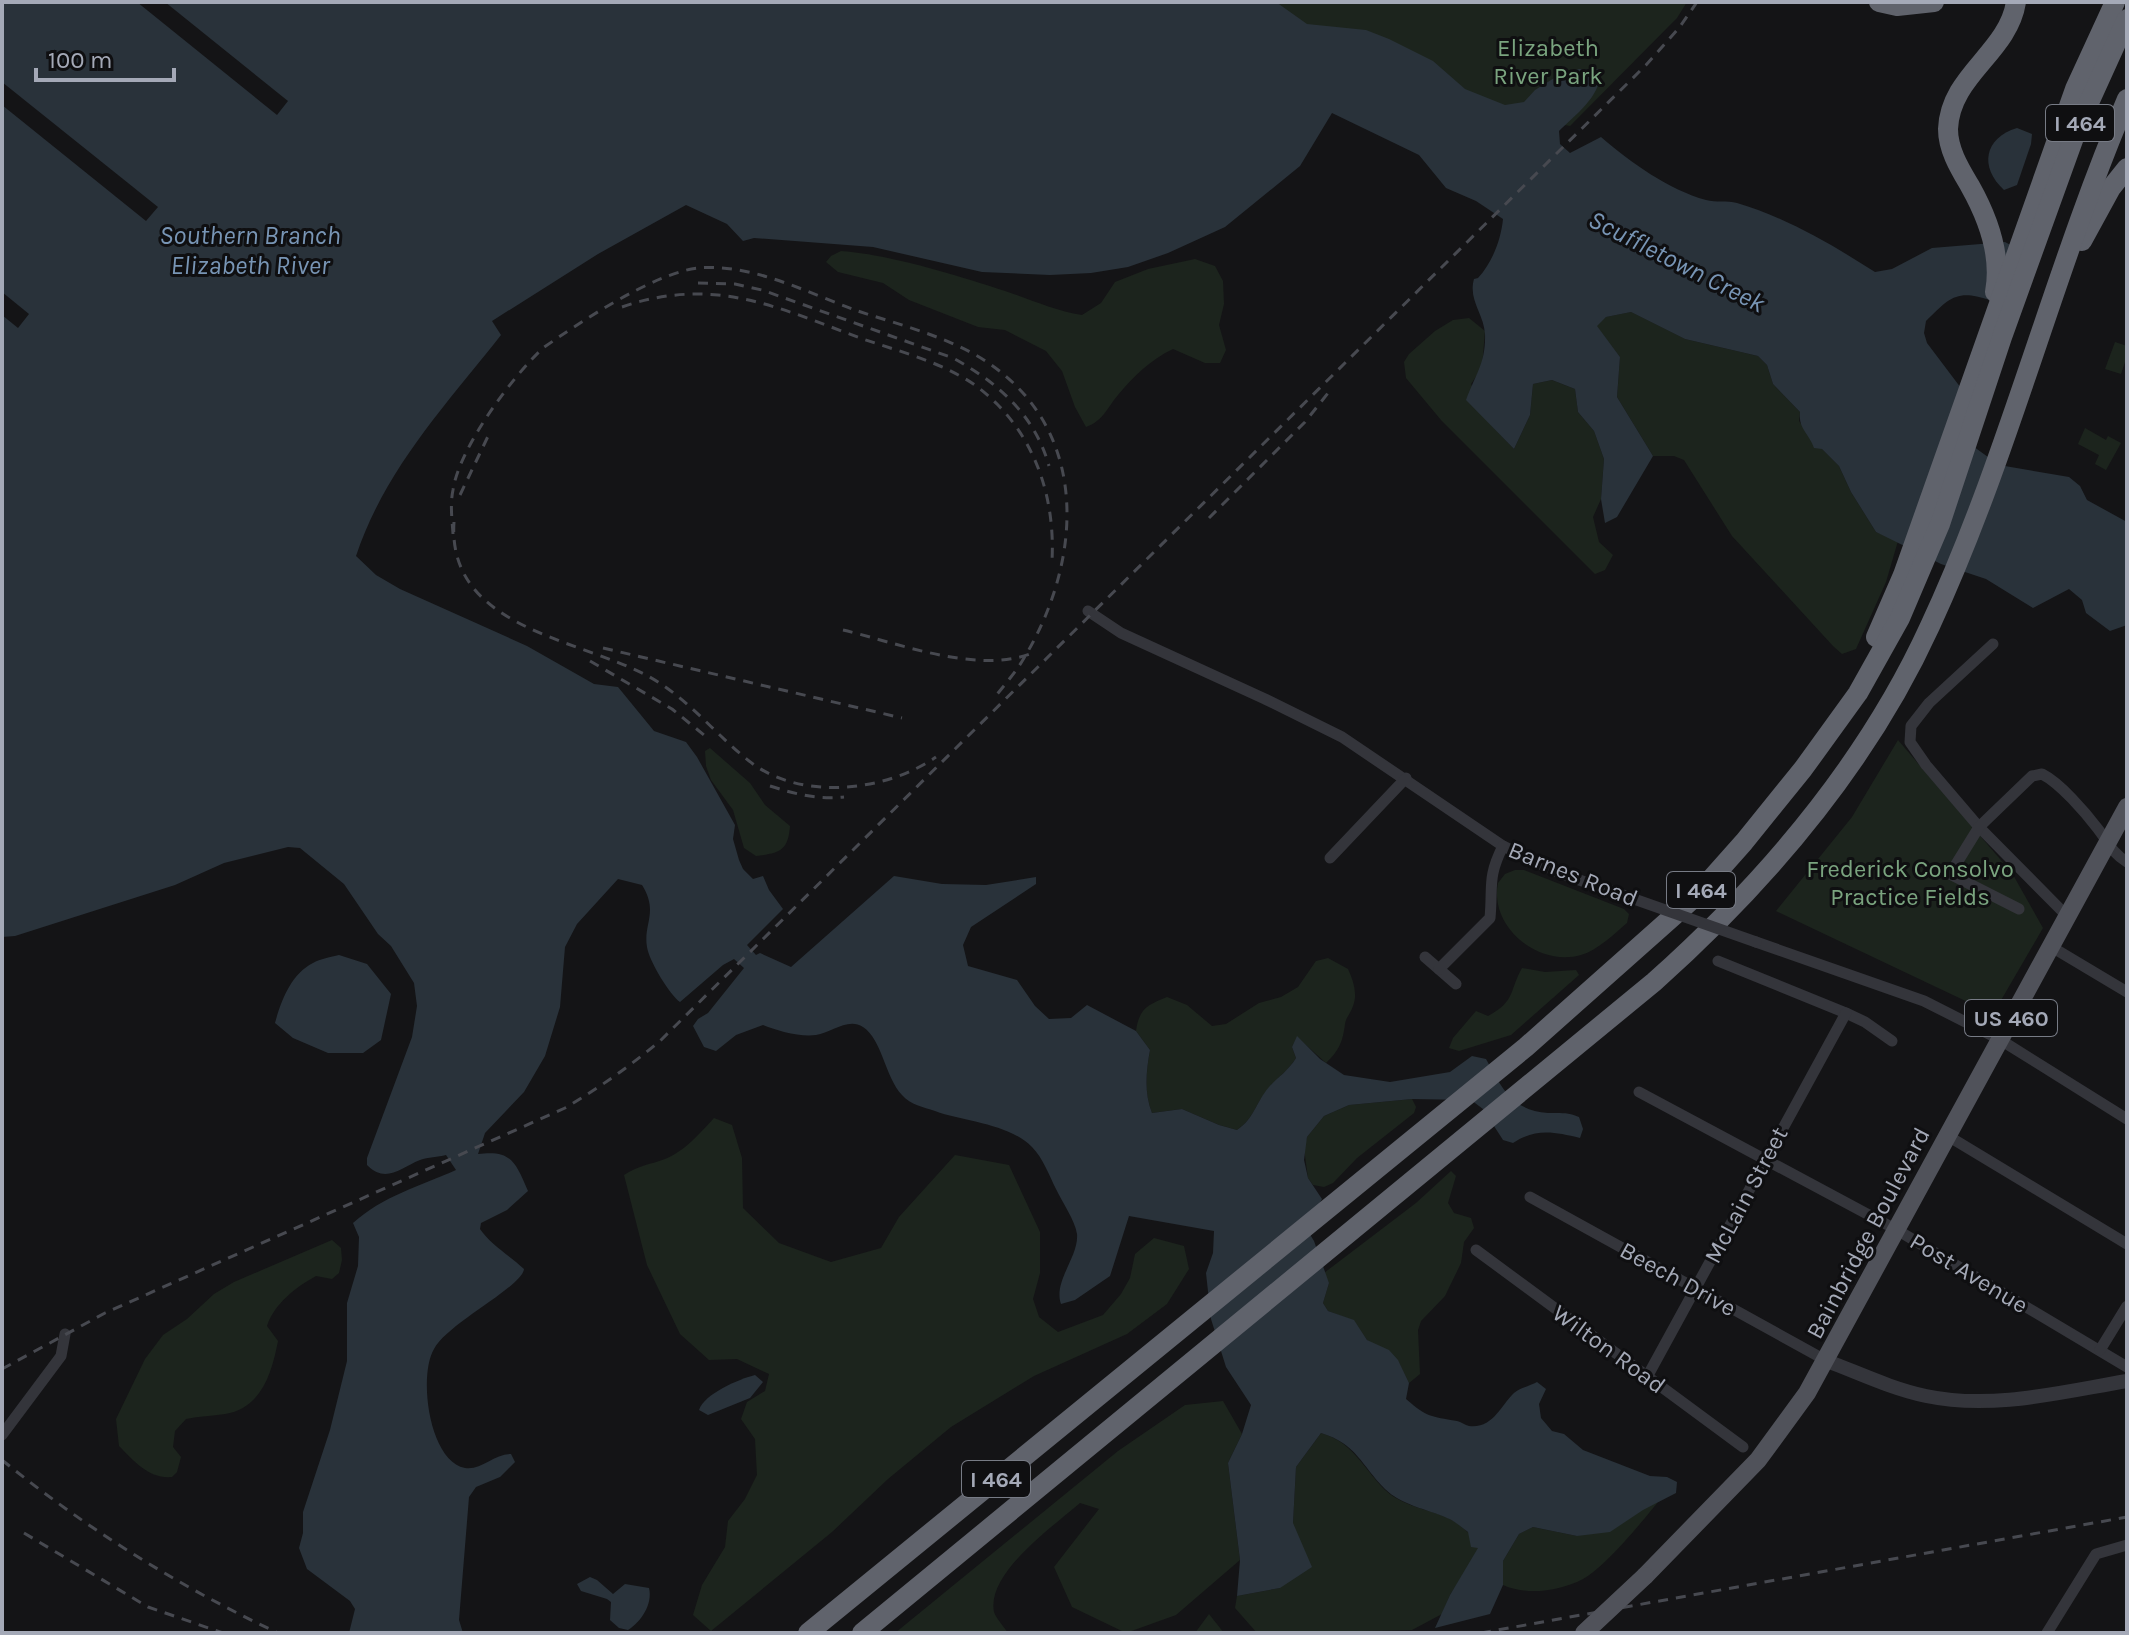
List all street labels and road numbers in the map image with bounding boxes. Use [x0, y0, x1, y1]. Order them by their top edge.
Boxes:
road number: I 464 [2046, 105, 2114, 141]
street label: Barnes Road [1504, 835, 1642, 913]
road number: I 464 [1667, 872, 1735, 908]
road number: US 460 [1965, 1000, 2057, 1036]
street label: McLain Street [1698, 1122, 1794, 1268]
street label: Bainbridge Boulevard [1800, 1123, 1936, 1343]
street label: Post Avenue [1905, 1227, 2033, 1319]
street label: Beech Drive [1615, 1236, 1741, 1322]
street label: Wilton Road [1547, 1299, 1671, 1399]
road number: I 464 [962, 1461, 1030, 1497]

